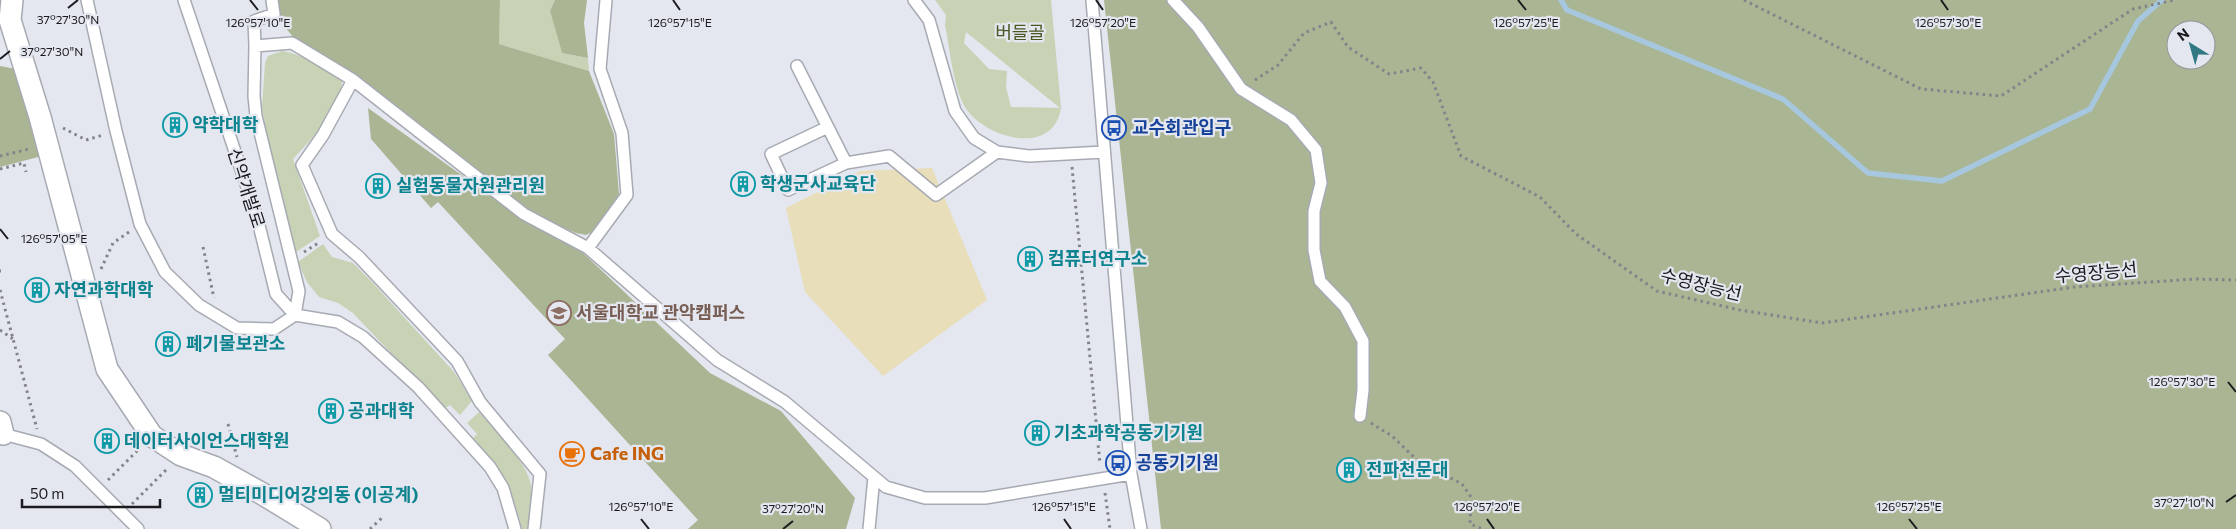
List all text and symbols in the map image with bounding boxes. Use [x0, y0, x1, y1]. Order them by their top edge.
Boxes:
text: 37°27'30"N [37, 12, 99, 26]
text: 126°57'10"E [226, 15, 290, 29]
text: 126°57'15"E [648, 15, 712, 29]
text: 126°57'20"E [1070, 15, 1136, 29]
text: 126°57'25"E [1493, 15, 1559, 29]
text: 126°57'30"E [1915, 15, 1981, 29]
north arrow [2166, 20, 2216, 70]
park label: 버들골 [995, 21, 1045, 43]
text: N [2174, 24, 2192, 44]
text: 37°27'30"N [21, 44, 83, 58]
building icon: 약학대학 [162, 112, 188, 138]
place label: 약학대학 [192, 113, 259, 135]
bus stop icon: 교수회관입구 [1101, 115, 1127, 141]
place label: 교수회관입구 [1132, 116, 1231, 138]
street label: 신약개발로 [224, 145, 270, 230]
building icon: 학생군사교육단 [730, 171, 756, 197]
place label: 학생군사교육단 [760, 172, 876, 194]
building icon: 실험동물자원관리원 [365, 173, 391, 199]
place label: 실험동물자원관리원 [396, 174, 545, 196]
text: 126°57'05"E [21, 231, 87, 245]
building icon: 컴퓨터연구소 [1017, 246, 1043, 272]
place label: 컴퓨터연구소 [1048, 247, 1147, 269]
street label: 수영장능선 [2054, 257, 2138, 287]
street label: 수영장능선 [1658, 263, 1744, 305]
building icon: 자연과학대학 [24, 277, 50, 303]
place label: 자연과학대학 [54, 278, 154, 300]
school or university icon: 서울대학교 관악캠퍼스 [546, 300, 572, 326]
place label: 서울대학교 관악캠퍼스 [576, 301, 745, 323]
building icon: 폐기물보관소 [155, 331, 181, 357]
place label: 폐기물보관소 [186, 332, 285, 354]
text: 126°57'30"E [2149, 374, 2215, 388]
building icon: 공과대학 [318, 398, 344, 424]
place label: 공과대학 [348, 399, 415, 421]
building icon: 기초과학공동기기원 [1024, 420, 1050, 446]
place label: 기초과학공동기기원 [1054, 421, 1203, 443]
building icon: 데이터사이언스대학원 [94, 428, 120, 454]
place label: 데이터사이언스대학원 [124, 429, 290, 451]
cafe icon: Cafe ING [559, 441, 585, 467]
place label: Cafe ING [590, 442, 664, 464]
bus stop icon: 공동기기원 [1105, 450, 1131, 476]
place label: 공동기기원 [1136, 451, 1219, 473]
building icon: 전파천문대 [1336, 457, 1362, 483]
place label: 전파천문대 [1366, 458, 1449, 480]
scale bar [22, 476, 160, 508]
building icon: 멀티미디어강의동 (이공계) [187, 482, 213, 508]
place label: 멀티미디어강의동 (이공계) [218, 483, 418, 505]
text: 50 m [30, 484, 64, 502]
text: 37°27'10"N [2154, 495, 2214, 509]
text: 126°57'10"E [609, 499, 673, 513]
text: 126°57'15"E [1032, 499, 1096, 513]
text: 126°57'20"E [1454, 499, 1520, 513]
text: 126°57'25"E [1876, 499, 1942, 513]
text: 37°27'20"N [762, 501, 824, 515]

